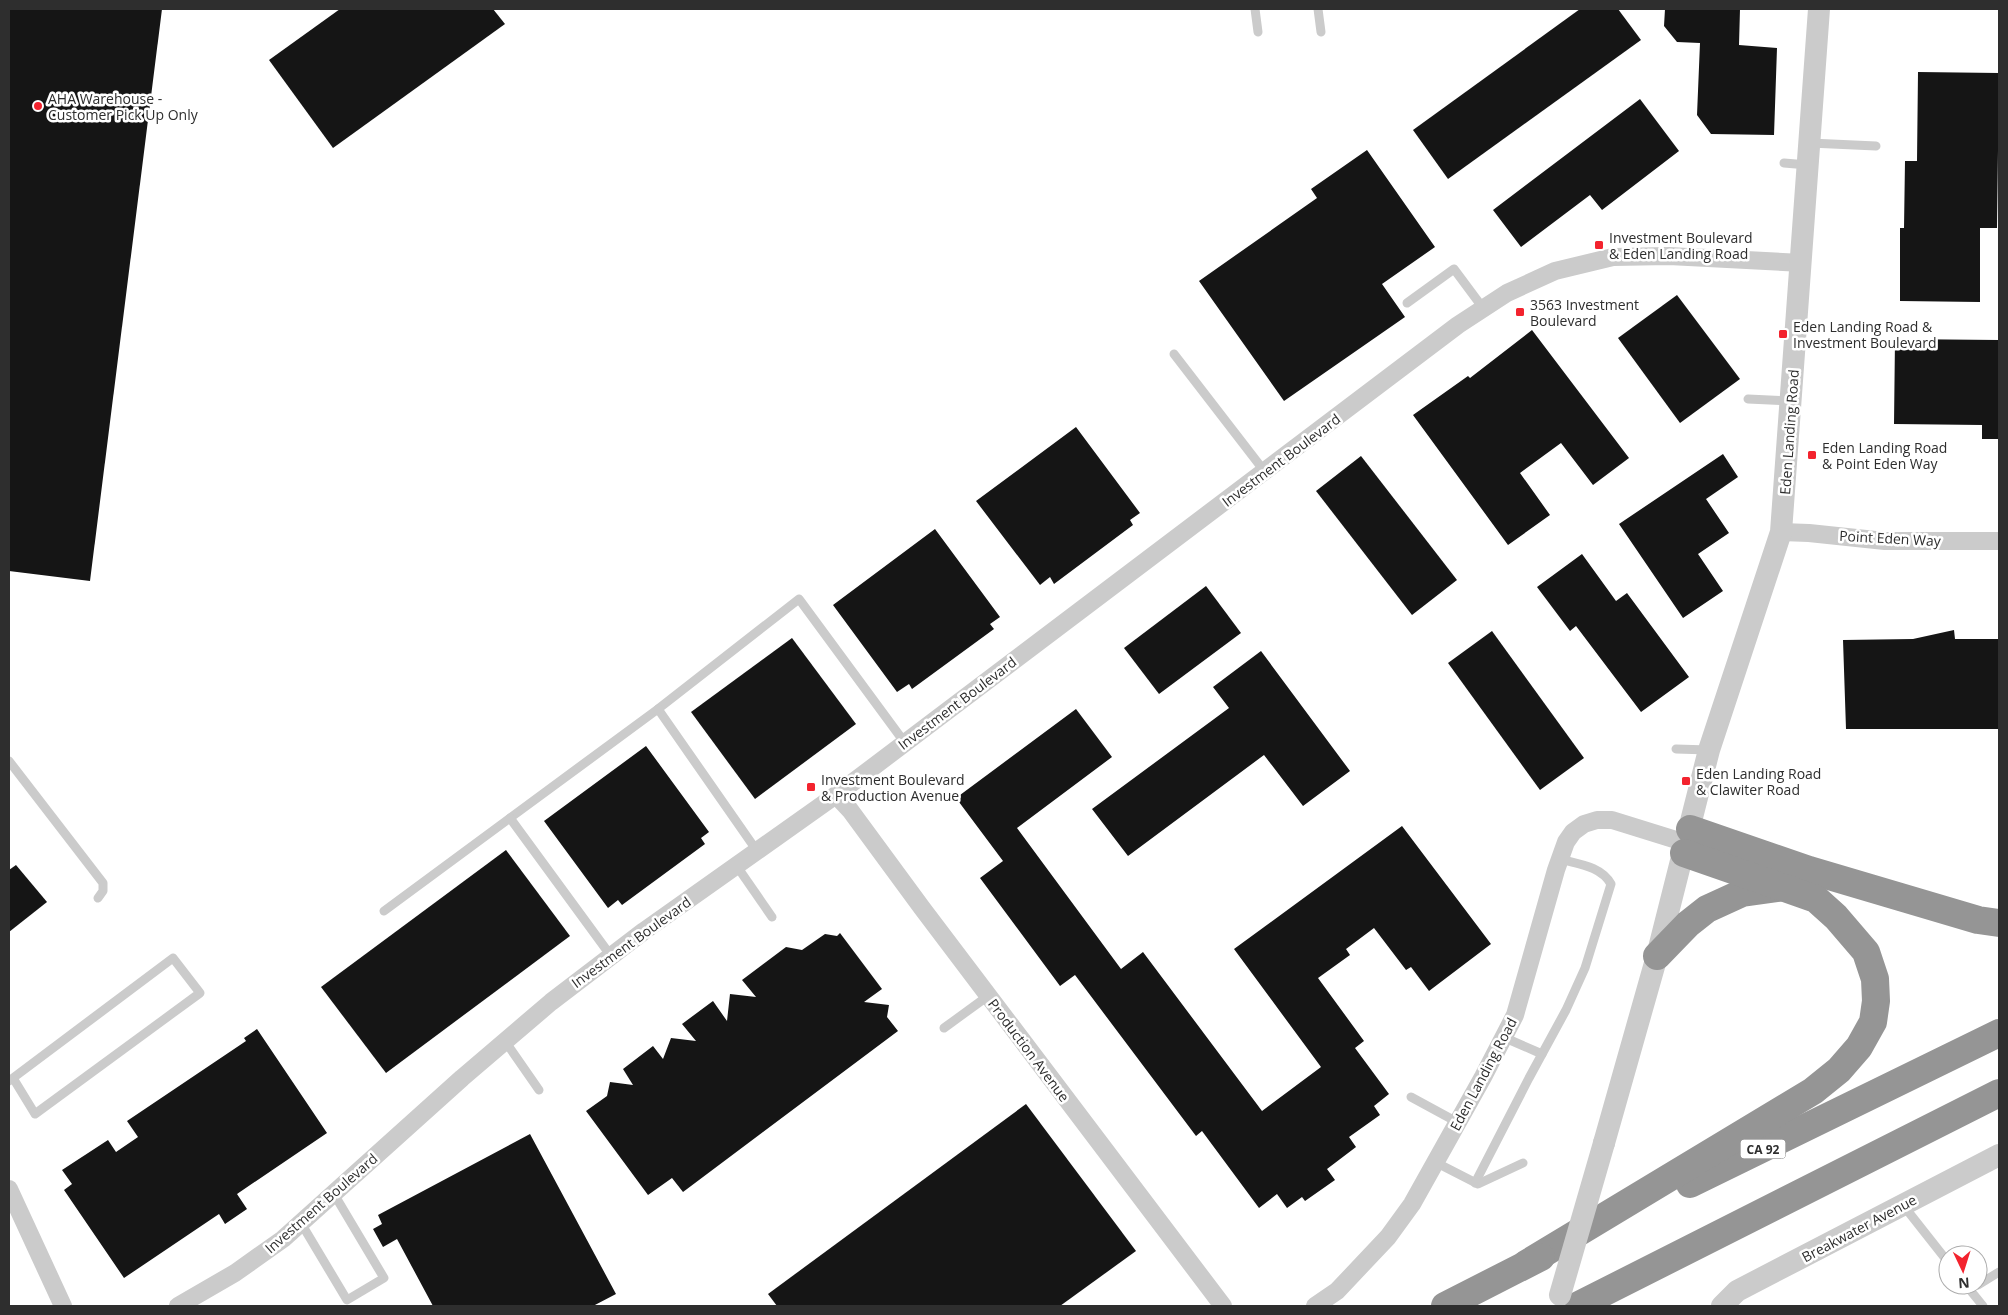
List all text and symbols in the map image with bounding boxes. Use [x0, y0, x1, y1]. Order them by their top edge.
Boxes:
place label: AHA Warehouse - Customer Pick Up Only [48, 89, 199, 124]
marker: AHA Warehouse - Customer Pick Up Only [32, 100, 44, 112]
place label: Investment Boulevard & Eden Landing Road [1609, 228, 1753, 263]
marker: Investment Boulevard & Eden Landing Road [1593, 239, 1605, 251]
place label: 3563 Investment Boulevard [1530, 295, 1639, 330]
marker: 3563 Investment Boulevard [1514, 306, 1526, 318]
place label: Eden Landing Road & Investment Boulevard [1793, 317, 1937, 352]
marker: Eden Landing Road & Investment Boulevard [1777, 328, 1789, 340]
street label: Eden Landing Road [1775, 369, 1803, 495]
street label: Investment Boulevard [1218, 409, 1344, 511]
place label: Eden Landing Road & Point Eden Way [1822, 438, 1947, 473]
marker: Eden Landing Road & Point Eden Way [1806, 449, 1818, 461]
street label: Point Eden Way [1839, 526, 1942, 550]
street label: Investment Boulevard [894, 652, 1020, 754]
place label: Eden Landing Road & Clawiter Road [1696, 764, 1821, 799]
place label: Investment Boulevard & Production Avenue [821, 770, 965, 805]
marker: Eden Landing Road & Clawiter Road [1680, 775, 1692, 787]
marker: Investment Boulevard & Production Avenue [805, 781, 817, 793]
street label: Investment Boulevard [567, 892, 695, 992]
street label: Production Avenue [984, 995, 1074, 1105]
street label: Eden Landing Road [1445, 1014, 1521, 1134]
road number: CA 92 [1740, 1140, 1786, 1158]
street label: Investment Boulevard [261, 1149, 381, 1257]
street label: Breakwater Avenue [1798, 1190, 1920, 1266]
north arrow [1938, 1245, 1988, 1295]
text: N [1958, 1274, 1970, 1293]

